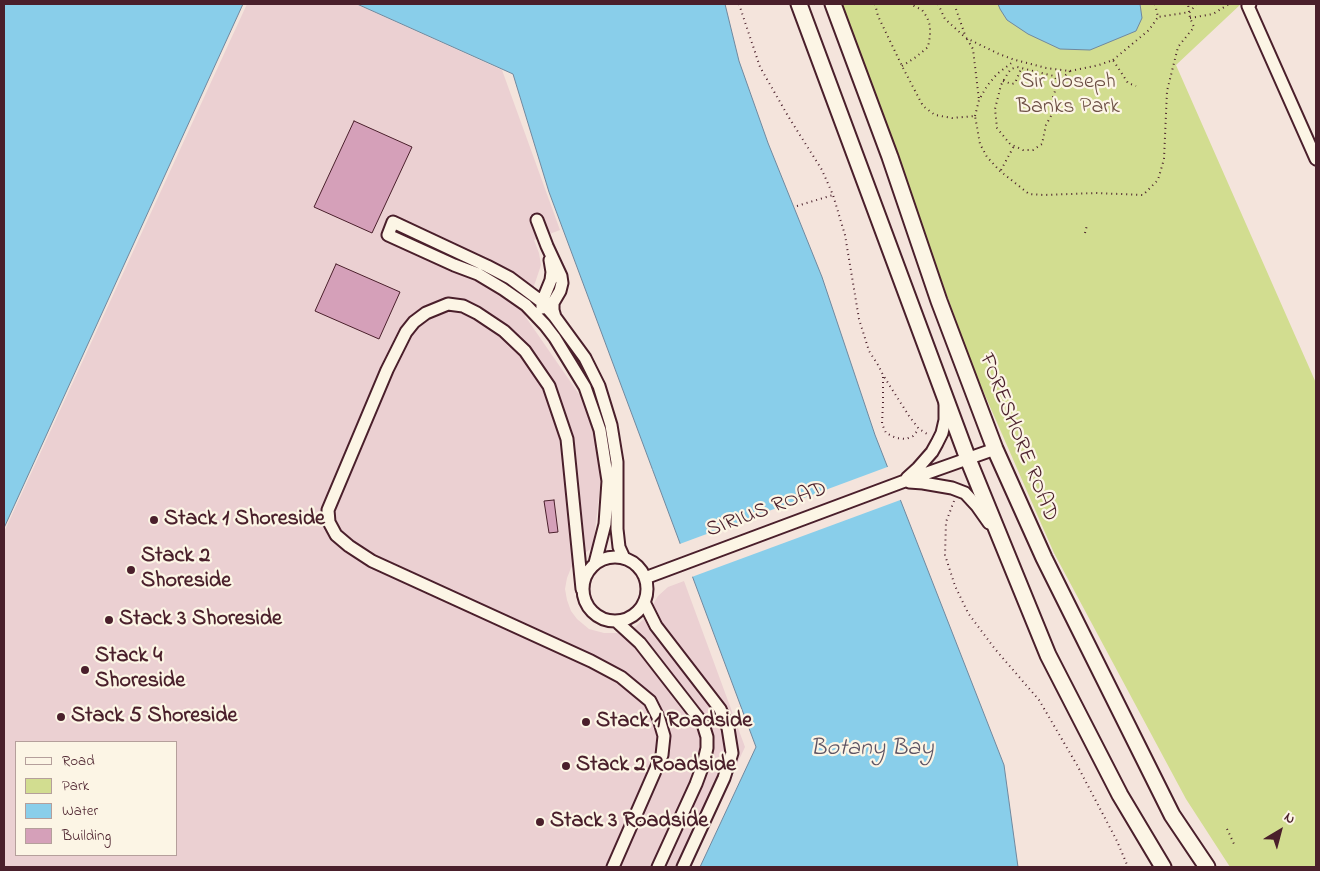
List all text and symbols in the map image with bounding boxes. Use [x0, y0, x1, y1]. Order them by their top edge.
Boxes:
park label: Sir Joseph Banks Park [1016, 70, 1120, 122]
street label: FORESHORE ROAD [971, 350, 1063, 526]
street label: SIRIUS ROAD [703, 477, 831, 545]
place label: Stack 1 Shoreside [164, 507, 325, 533]
marker: Stack 1 Shoreside [148, 514, 160, 526]
place label: Stack 2 Shoreside [141, 544, 231, 596]
marker: Stack 2 Shoreside [125, 564, 137, 576]
place label: Stack 3 Shoreside [119, 607, 282, 633]
marker: Stack 3 Shoreside [103, 614, 115, 626]
place label: Stack 4 Shoreside [95, 644, 185, 696]
marker: Stack 4 Shoreside [79, 664, 91, 676]
place label: Stack 5 Shoreside [71, 704, 237, 730]
place label: Stack 1 Roadside [596, 709, 752, 735]
marker: Stack 5 Shoreside [55, 711, 67, 723]
marker: Stack 1 Roadside [580, 716, 592, 728]
water label: Botany Bay [810, 736, 934, 764]
legend [15, 741, 178, 856]
text: Road [62, 750, 95, 772]
place label: Stack 2 Roadside [576, 753, 736, 779]
marker: Stack 2 Roadside [560, 760, 572, 772]
text: Park [62, 775, 89, 797]
text: Water [62, 800, 98, 822]
north arrow [1255, 806, 1305, 856]
text: N [1279, 807, 1299, 830]
place label: Stack 3 Roadside [550, 809, 708, 835]
marker: Stack 3 Roadside [534, 816, 546, 828]
text: Building [62, 825, 111, 847]

